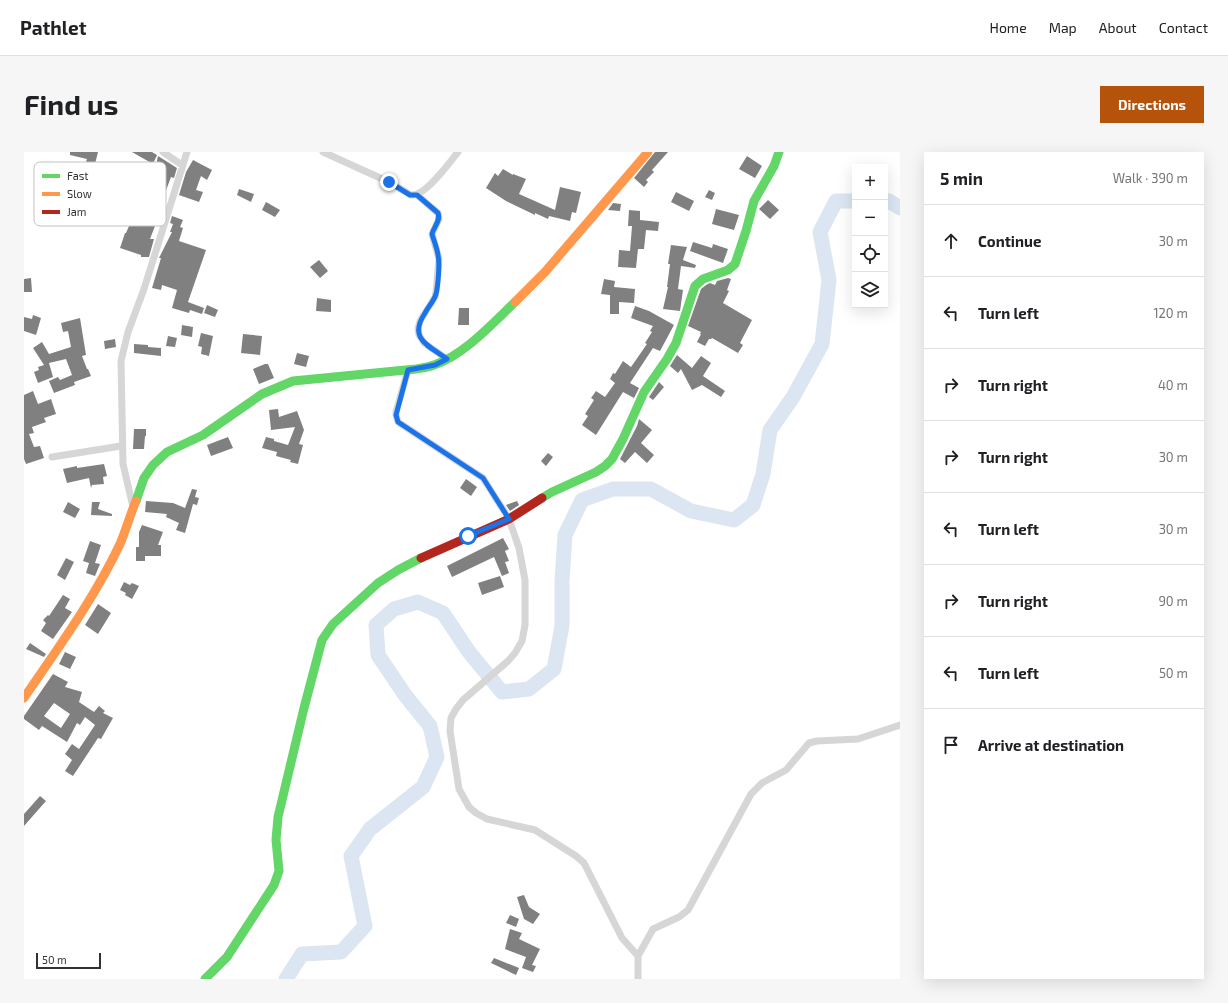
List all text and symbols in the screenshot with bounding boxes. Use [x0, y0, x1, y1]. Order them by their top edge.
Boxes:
text: Pathlet [20, 16, 86, 39]
text: Home [990, 19, 1027, 36]
text: Map [1049, 19, 1077, 36]
text: About [1099, 19, 1137, 36]
text: Contact [1159, 19, 1208, 36]
button: Directions [1100, 86, 1204, 123]
text: Find us [24, 87, 118, 121]
legend [34, 162, 166, 226]
map controls [852, 164, 888, 308]
button: + [852, 164, 888, 200]
text: 5 min [940, 168, 983, 188]
text: Fast [67, 169, 89, 182]
text: Walk · 390 m [1113, 170, 1188, 186]
route end [380, 173, 398, 191]
text: Slow [67, 187, 92, 200]
button: − [852, 200, 888, 236]
text: Jam [67, 205, 86, 218]
icon: ahead [940, 230, 962, 252]
text: Continue [978, 232, 1041, 250]
text: 30 m [1159, 233, 1188, 249]
button: locate [852, 236, 888, 272]
button: layers [852, 272, 888, 308]
icon: left [940, 302, 962, 324]
text: Turn left [978, 304, 1039, 322]
text: 120 m [1153, 305, 1188, 321]
icon: right [940, 374, 962, 396]
text: Turn right [978, 376, 1048, 394]
text: 40 m [1158, 377, 1188, 393]
icon: right [940, 446, 962, 468]
text: Turn right [978, 448, 1048, 466]
text: 30 m [1159, 449, 1188, 465]
icon: left [940, 518, 962, 540]
text: Turn left [978, 520, 1039, 538]
text: 30 m [1159, 521, 1188, 537]
route start [459, 527, 477, 545]
icon: right [940, 590, 962, 612]
text: Turn right [978, 592, 1048, 610]
text: 90 m [1158, 593, 1188, 609]
icon: left [940, 662, 962, 684]
text: Turn left [978, 664, 1039, 682]
text: 50 m [1159, 665, 1188, 681]
icon: arrive [940, 734, 962, 756]
text: Arrive at destination [978, 736, 1124, 754]
scale bar [36, 951, 101, 970]
text: 50 m [42, 953, 67, 966]

